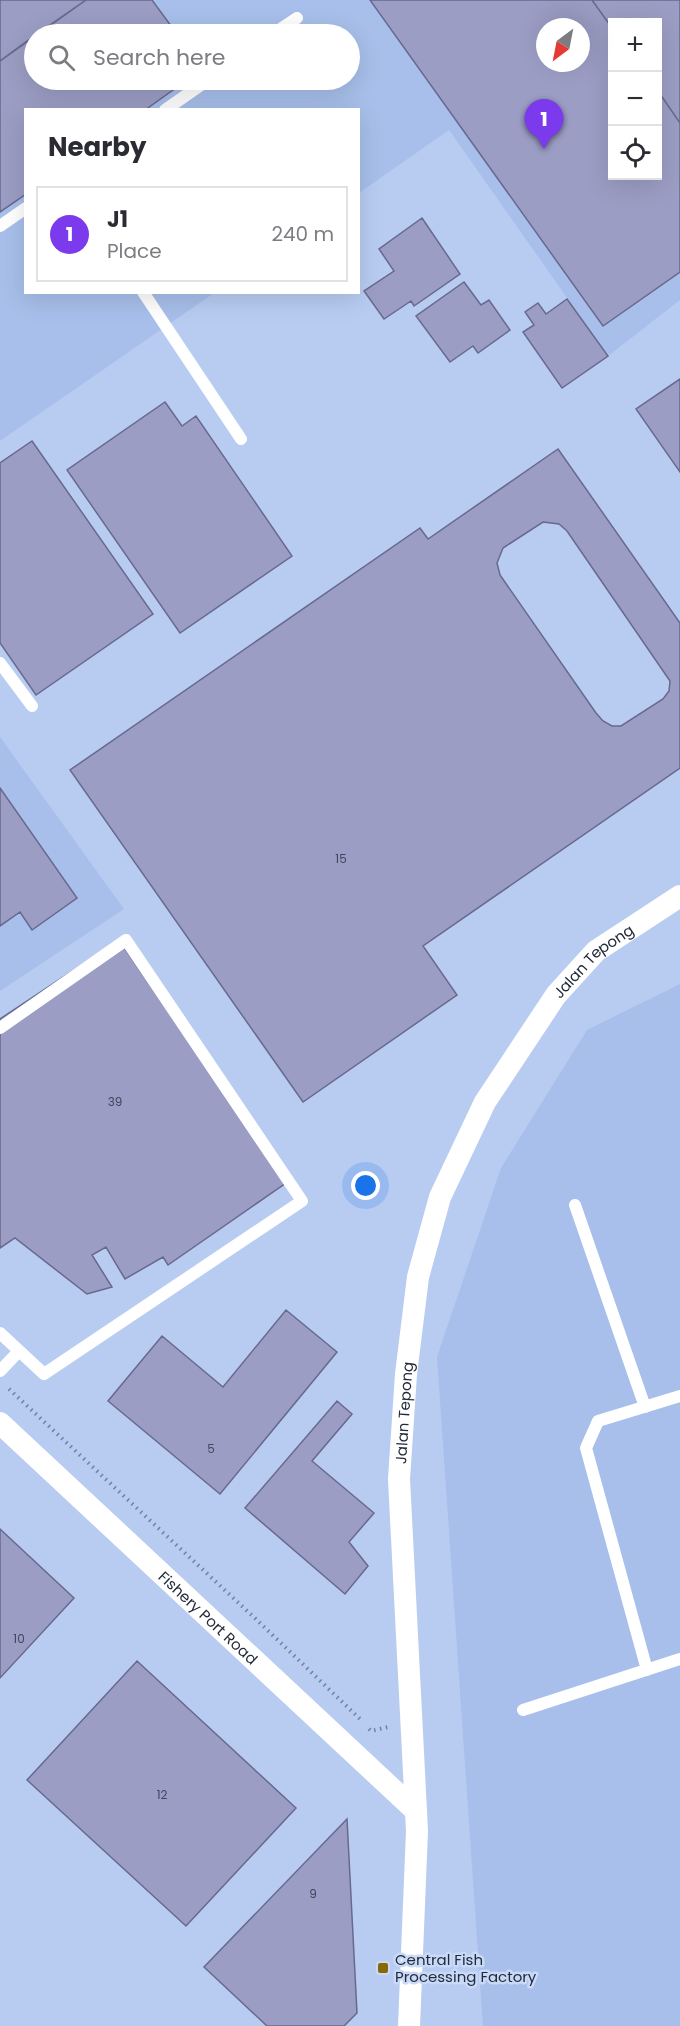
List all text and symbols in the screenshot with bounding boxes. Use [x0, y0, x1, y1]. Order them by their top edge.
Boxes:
north arrow [536, 18, 590, 72]
map controls [608, 18, 662, 180]
button: + [608, 18, 662, 72]
search box [24, 24, 360, 90]
icon: search [45, 41, 78, 74]
text: Search here [93, 42, 226, 73]
button: − [608, 72, 662, 126]
pin: 1 [524, 100, 564, 149]
button: locate [608, 126, 662, 180]
text: Nearby [48, 129, 146, 165]
text: J1 [107, 204, 128, 235]
text: 1 [66, 220, 73, 248]
text: 240 m [271, 220, 334, 248]
text: Place [107, 237, 162, 265]
house number: 15 [335, 850, 347, 867]
street label: Jalan Tepong [548, 919, 637, 1002]
house number: 39 [108, 1093, 122, 1110]
your location [351, 1171, 380, 1200]
street label: Jalan Tepong [390, 1360, 418, 1465]
house number: 5 [207, 1440, 215, 1457]
street label: Fishery Port Road [154, 1566, 263, 1669]
house number: 10 [13, 1630, 25, 1647]
house number: 12 [157, 1786, 167, 1803]
house number: 9 [309, 1885, 317, 1902]
place label: Central Fish Processing Factory [395, 1949, 537, 1987]
marker: Central Fish Processing Factory [376, 1961, 390, 1975]

